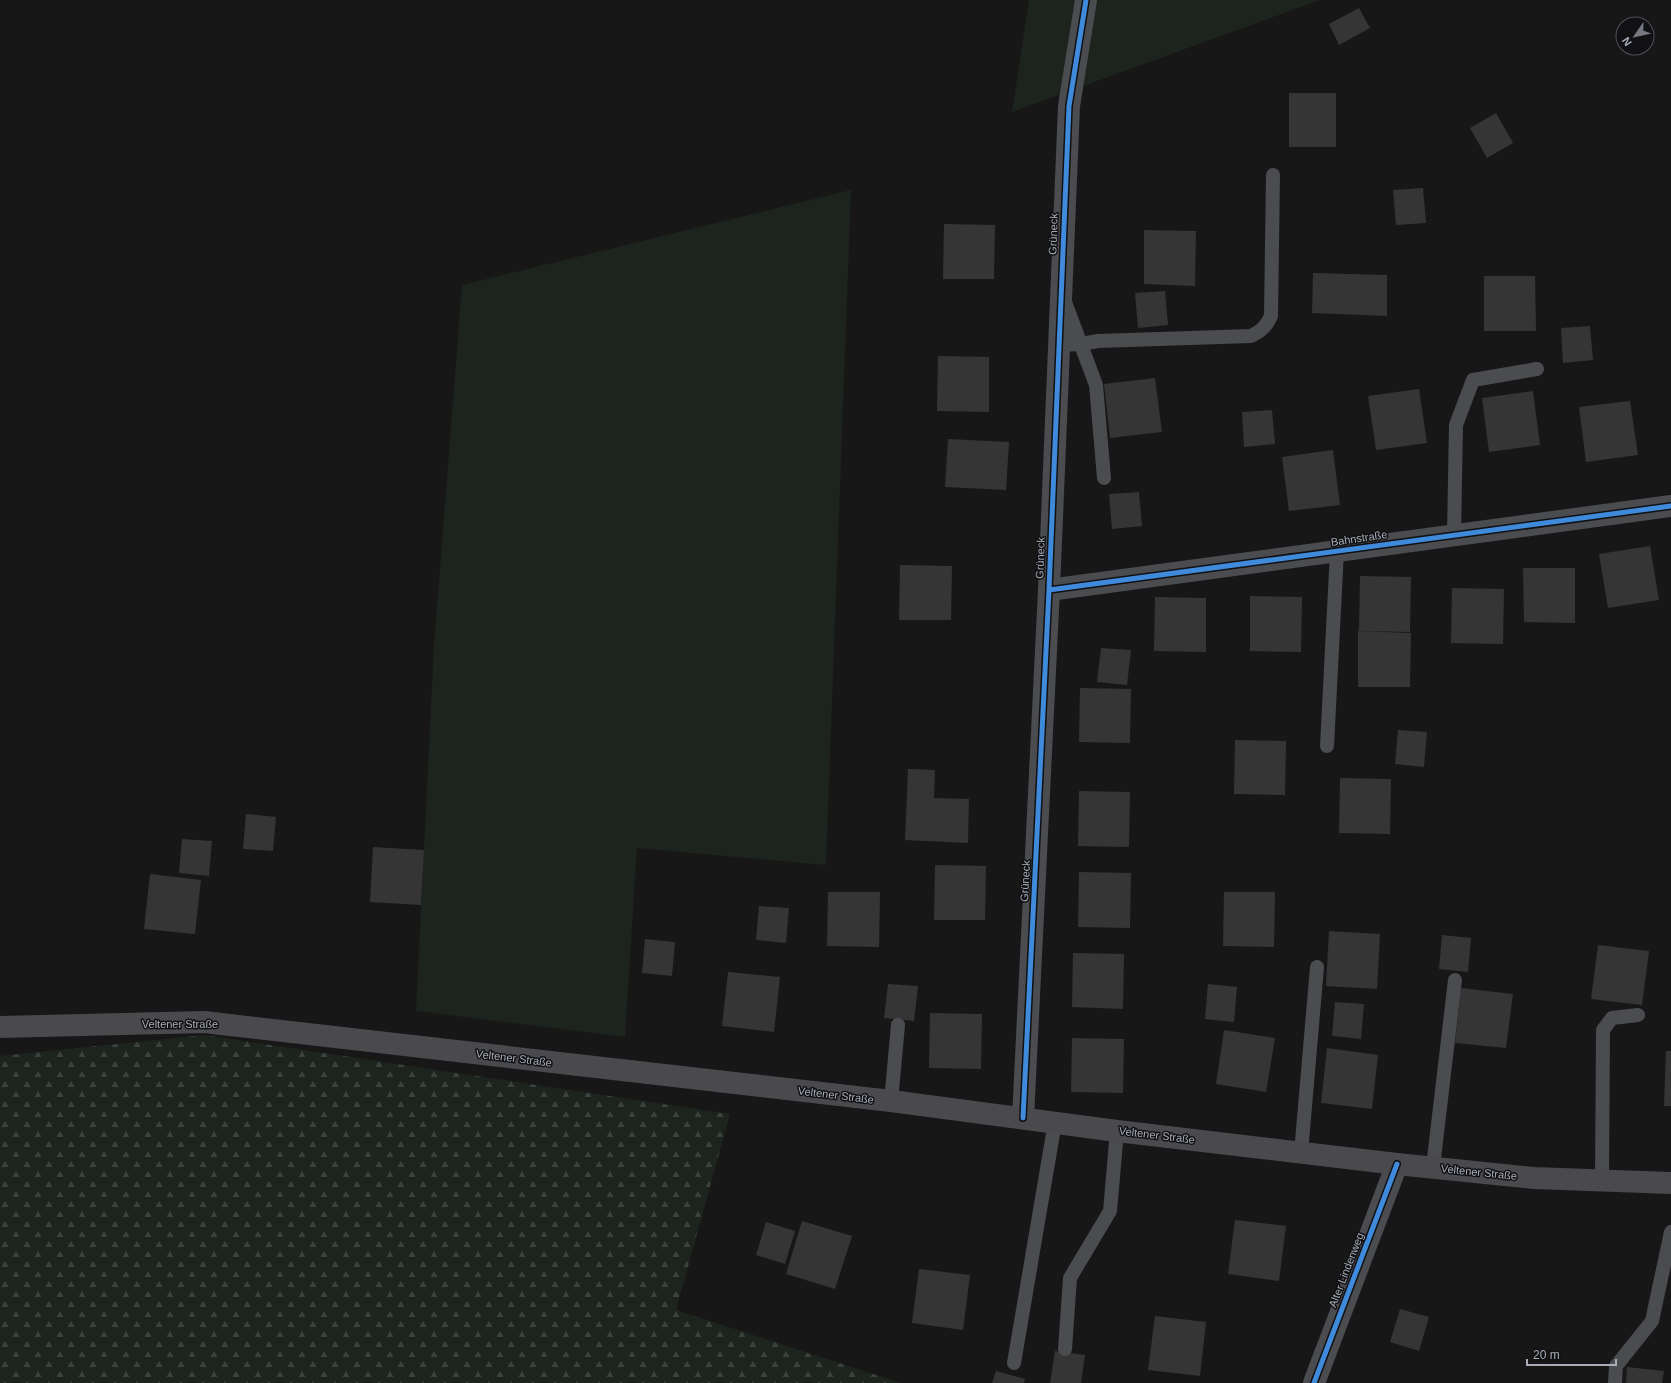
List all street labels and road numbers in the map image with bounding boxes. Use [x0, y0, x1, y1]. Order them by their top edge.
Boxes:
street label: Grüneck [1046, 213, 1060, 255]
street label: Bahnstraße [1330, 528, 1388, 548]
street label: Grüneck [1033, 537, 1047, 579]
street label: Grüneck [1018, 859, 1032, 902]
street label: Veltener Straße [142, 1018, 218, 1030]
street label: Veltener Straße [475, 1047, 553, 1069]
street label: Veltener Straße [797, 1084, 875, 1106]
street label: Veltener Straße [1118, 1124, 1196, 1146]
street label: Veltener Straße [1440, 1162, 1518, 1182]
street label: Alter Lindenweg [1326, 1231, 1366, 1309]

